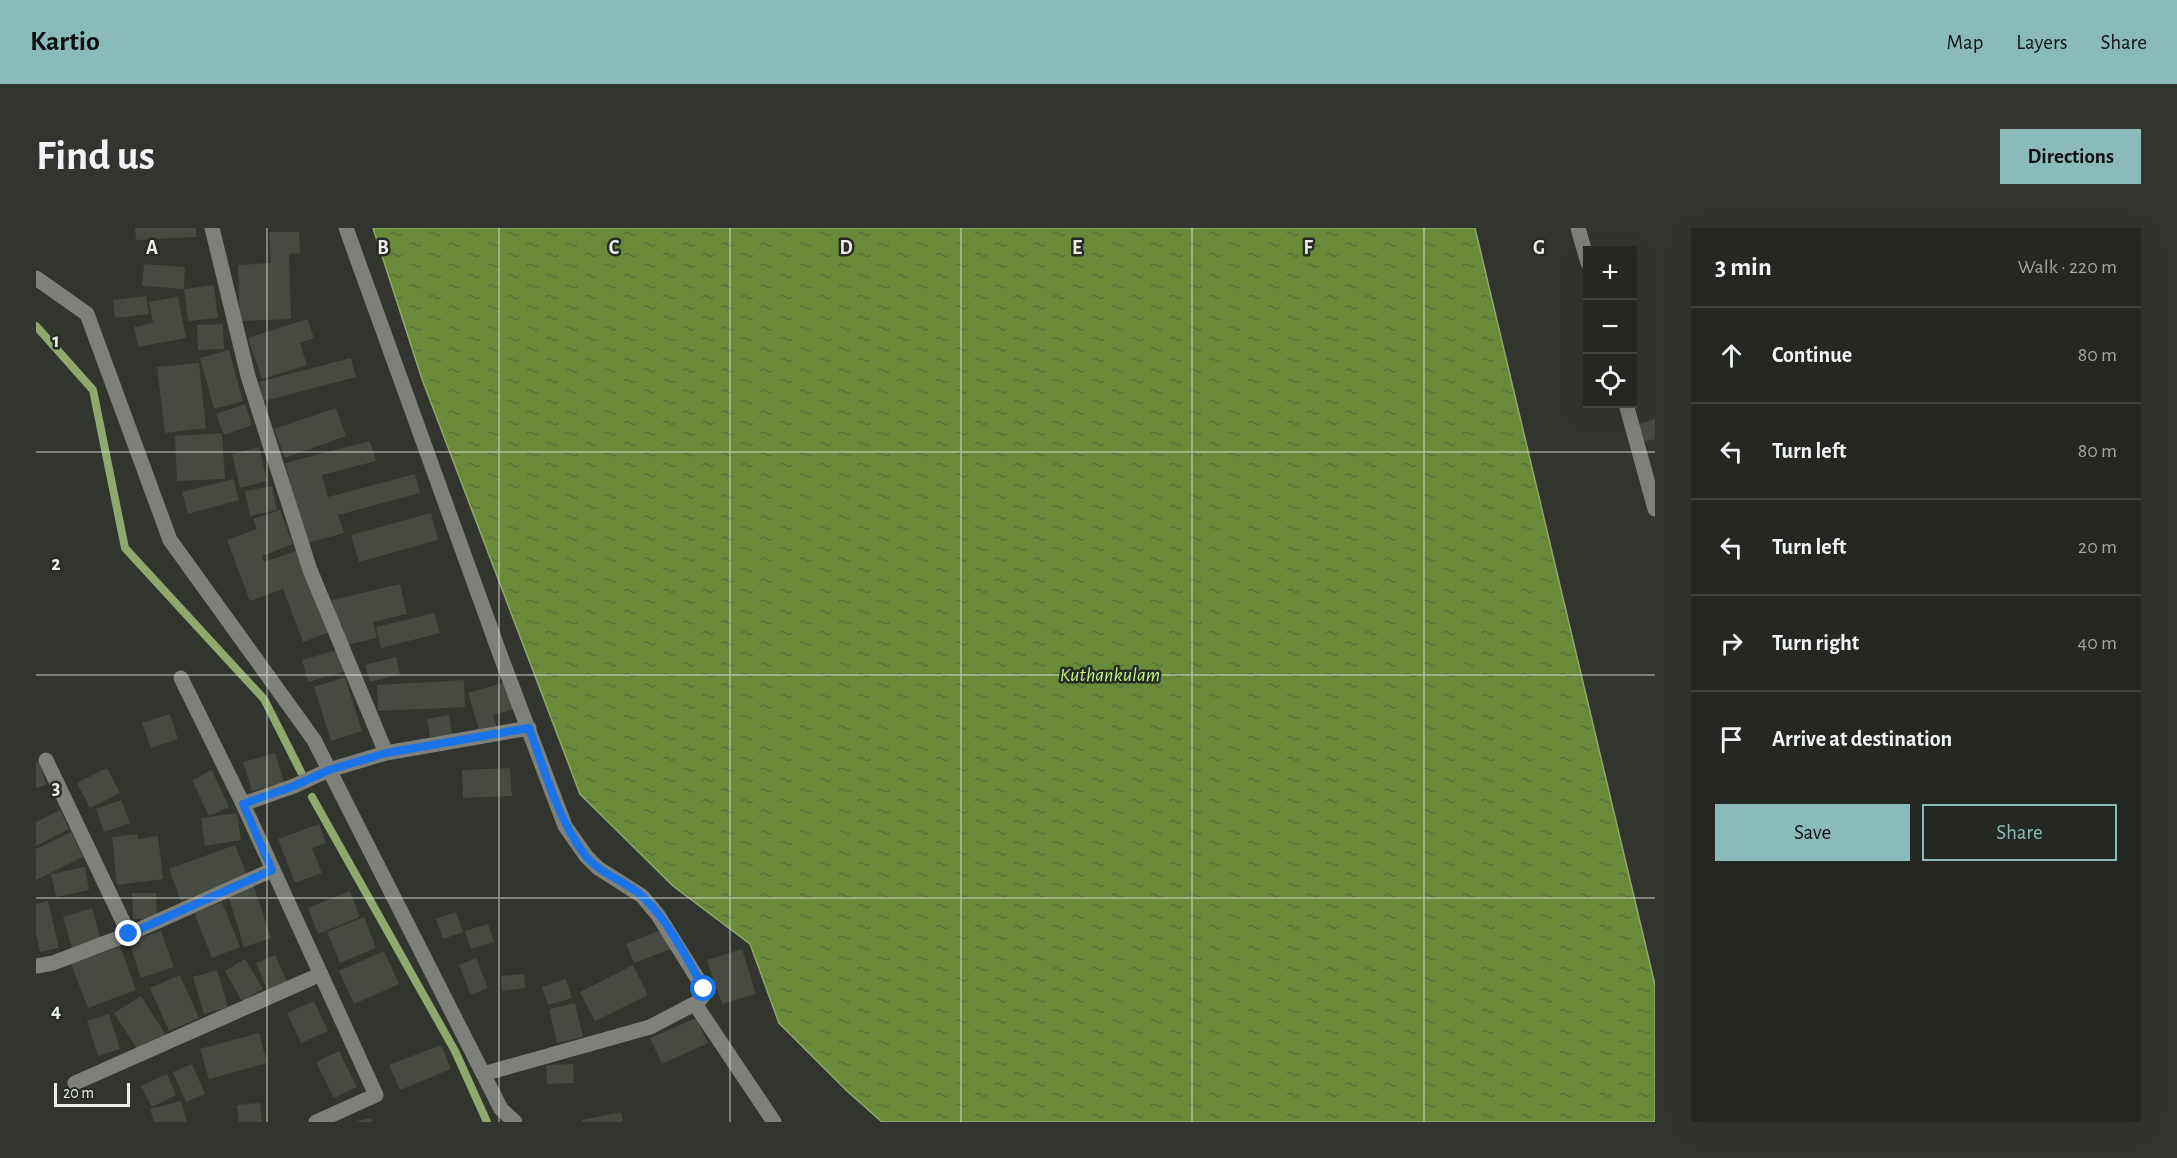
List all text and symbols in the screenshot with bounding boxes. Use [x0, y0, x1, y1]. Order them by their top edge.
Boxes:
text: Kartio [30, 28, 100, 56]
text: Map [1947, 32, 1983, 53]
text: Layers [2016, 32, 2067, 53]
text: Share [2100, 32, 2147, 53]
button: Directions [2000, 129, 2141, 184]
text: Find us [36, 135, 155, 177]
text: A [146, 238, 158, 258]
text: B [377, 238, 389, 258]
text: C [609, 238, 620, 258]
text: D [839, 238, 853, 258]
text: E [1072, 238, 1082, 258]
text: F [1303, 238, 1313, 258]
text: G [1533, 238, 1545, 258]
map controls [1583, 246, 1637, 408]
button: + [1583, 246, 1637, 300]
text: 3 min [1715, 254, 1772, 280]
text: Walk · 220 m [2018, 257, 2117, 277]
button: − [1583, 300, 1637, 354]
text: 1 [52, 331, 60, 351]
icon: ahead [1715, 339, 1748, 372]
text: Continue [1772, 344, 1852, 366]
text: 80 m [2078, 345, 2117, 365]
button: locate [1583, 354, 1637, 408]
icon: left [1715, 435, 1748, 468]
text: Turn left [1772, 440, 1846, 462]
text: 80 m [2078, 441, 2117, 461]
icon: left [1715, 531, 1748, 564]
text: Turn left [1772, 536, 1846, 558]
text: 20 m [2078, 537, 2117, 557]
text: 2 [51, 554, 61, 574]
icon: right [1715, 627, 1748, 660]
text: Turn right [1772, 632, 1859, 654]
text: 40 m [2078, 633, 2117, 653]
water label: Kuthankulam [1060, 665, 1160, 685]
icon: arrive [1715, 723, 1748, 756]
text: Arrive at destination [1772, 728, 1952, 750]
text: 3 [52, 778, 60, 798]
button: Save [1715, 804, 1910, 861]
button: Share [1922, 804, 2117, 861]
route end [115, 920, 141, 946]
route start [690, 975, 716, 1001]
text: 4 [51, 1001, 61, 1021]
scale bar [54, 1080, 130, 1108]
text: 20 m [63, 1085, 94, 1101]

